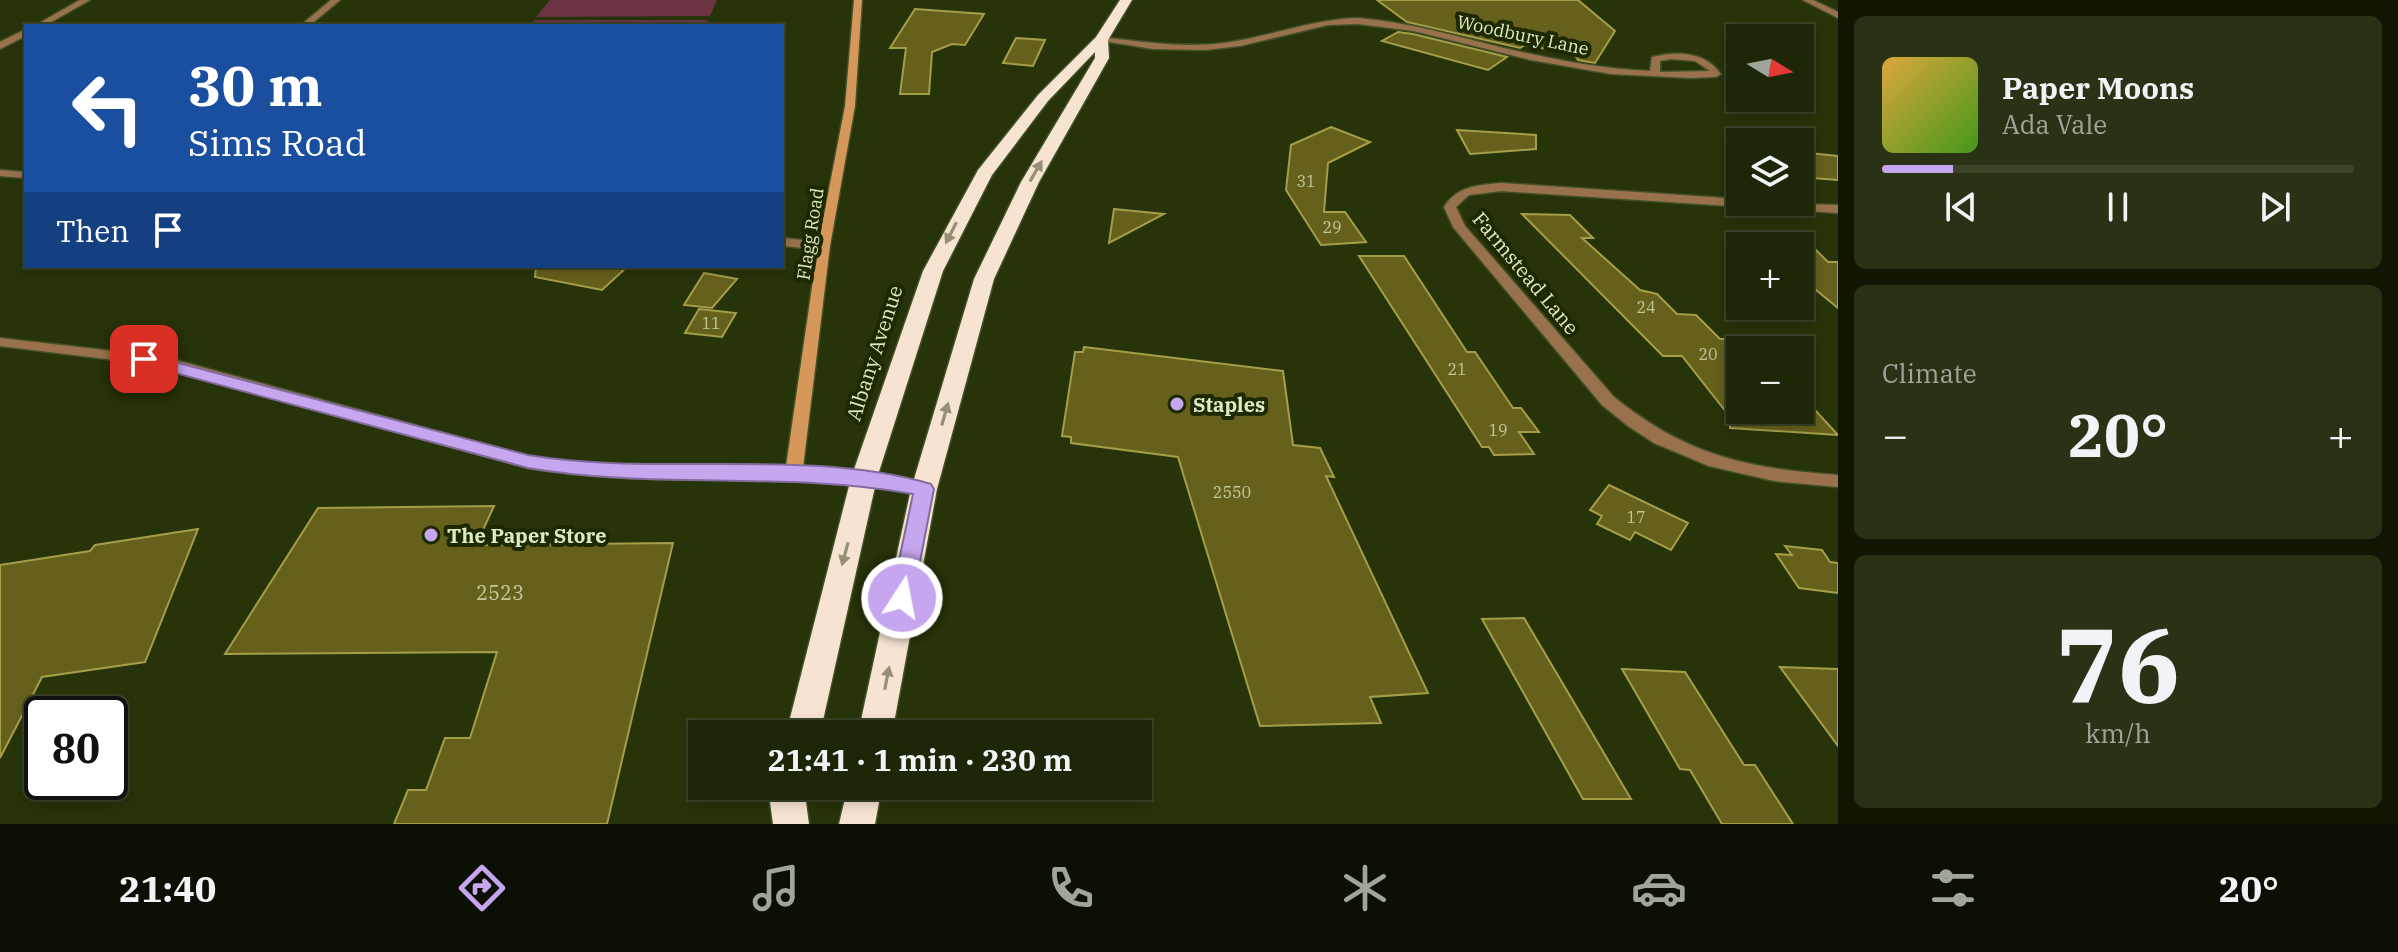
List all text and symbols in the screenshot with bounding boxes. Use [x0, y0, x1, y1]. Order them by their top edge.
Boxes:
street label: Woodbury Lane [1455, 10, 1591, 60]
north arrow [1726, 24, 1814, 112]
map controls [1726, 24, 1814, 424]
text: 30 m [188, 49, 323, 121]
icon: left [56, 56, 160, 160]
text: Paper Moons [2002, 68, 2194, 107]
text: Ada Vale [2002, 107, 2107, 141]
text: Sims Road [188, 119, 367, 166]
button: layers [1726, 128, 1814, 216]
one-way arrow [1029, 160, 1043, 182]
house number: 31 [1296, 171, 1316, 191]
icon: previous [1939, 185, 1983, 229]
icon: pause [2096, 185, 2140, 229]
icon: next [2253, 185, 2297, 229]
street label: Flagg Road [791, 186, 829, 282]
street label: Farmstead Lane [1467, 206, 1585, 340]
icon: arrive [146, 208, 190, 252]
text: Then [56, 211, 130, 250]
house number: 29 [1322, 217, 1342, 237]
one-way arrow [945, 221, 958, 244]
button: + [1726, 232, 1814, 320]
street label: Albany Avenue [839, 282, 909, 424]
house number: 24 [1636, 297, 1656, 317]
house number: 11 [701, 313, 721, 333]
pin [110, 325, 178, 393]
button: − [1726, 336, 1814, 424]
icon: arrive [122, 337, 166, 381]
house number: 20 [1698, 344, 1718, 364]
text: Climate [1882, 356, 1977, 390]
house number: 21 [1447, 359, 1467, 379]
place label: Staples [1193, 391, 1265, 418]
marker: Staples [1168, 395, 1186, 413]
text: 20° [2068, 395, 2168, 474]
one-way arrow [940, 401, 952, 426]
text: − [1882, 406, 1908, 463]
text: + [2328, 406, 2354, 463]
house number: 19 [1488, 420, 1508, 440]
house number: 2550 [1213, 482, 1251, 502]
house number: 17 [1626, 507, 1646, 527]
place label: The Paper Store [447, 522, 607, 549]
marker: The Paper Store [422, 526, 440, 544]
one-way arrow [838, 542, 850, 567]
position arrow [860, 556, 944, 640]
house number: 2523 [476, 579, 524, 606]
text: 76 [2056, 596, 2180, 732]
one-way arrow [881, 665, 893, 690]
speed limit sign: 80 [24, 696, 128, 800]
text: km/h [2085, 716, 2151, 750]
text: 21:41 · 1 min · 230 m [768, 740, 1072, 779]
icon: directions [454, 860, 510, 916]
icon: music [748, 860, 804, 916]
icon: phone [1043, 860, 1099, 916]
icon: climate [1337, 860, 1393, 916]
icon: car [1631, 860, 1687, 916]
icon: filters [1925, 860, 1981, 916]
text: 21:40 [119, 865, 216, 912]
text: 20° [2219, 865, 2279, 912]

